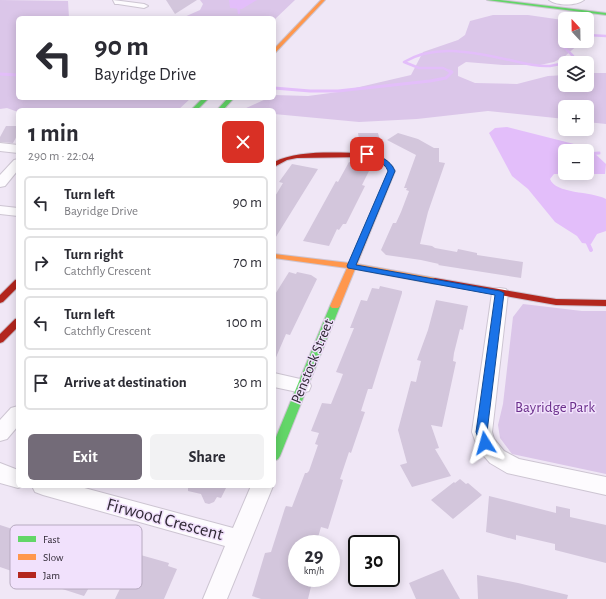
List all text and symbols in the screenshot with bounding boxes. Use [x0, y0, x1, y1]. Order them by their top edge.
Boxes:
north arrow [558, 12, 594, 48]
map controls [558, 12, 594, 180]
icon: left [28, 32, 80, 84]
text: 90 m [94, 33, 149, 61]
button: layers [558, 56, 594, 92]
text: Bayridge Drive [94, 66, 196, 84]
button: + [558, 100, 594, 136]
button: close [222, 121, 264, 163]
text: 1 min [28, 122, 79, 146]
pin [350, 137, 384, 171]
icon: arrive [356, 143, 378, 165]
button: − [558, 144, 594, 180]
text: 290 m · 22:04 [28, 150, 95, 163]
text: Turn left [64, 187, 115, 202]
icon: left [30, 192, 52, 214]
text: 90 m [233, 195, 262, 210]
text: Bayridge Drive [64, 205, 138, 218]
text: Turn right [64, 247, 123, 262]
icon: right [30, 252, 52, 274]
text: 70 m [233, 255, 262, 270]
text: Catchfly Crescent [64, 265, 151, 278]
text: Turn left [64, 307, 115, 322]
icon: left [30, 312, 52, 334]
text: 100 m [227, 315, 262, 330]
street label: Penstock Street [289, 317, 336, 406]
text: Catchfly Crescent [64, 325, 151, 338]
icon: arrive [30, 372, 52, 394]
text: Arrive at destination [64, 375, 187, 390]
text: 30 m [233, 375, 262, 390]
park label: Bayridge Park [515, 400, 595, 415]
position arrow [464, 422, 506, 464]
button: Exit [28, 434, 142, 480]
button: Share [150, 434, 264, 480]
street label: Firwood Crescent [104, 496, 225, 544]
legend [10, 525, 142, 589]
text: Fast [43, 534, 61, 545]
speed limit sign: 30 [348, 535, 400, 587]
text: 29 [304, 546, 324, 566]
text: Slow [43, 552, 64, 563]
text: km/h [304, 566, 324, 576]
text: Jam [43, 570, 60, 581]

